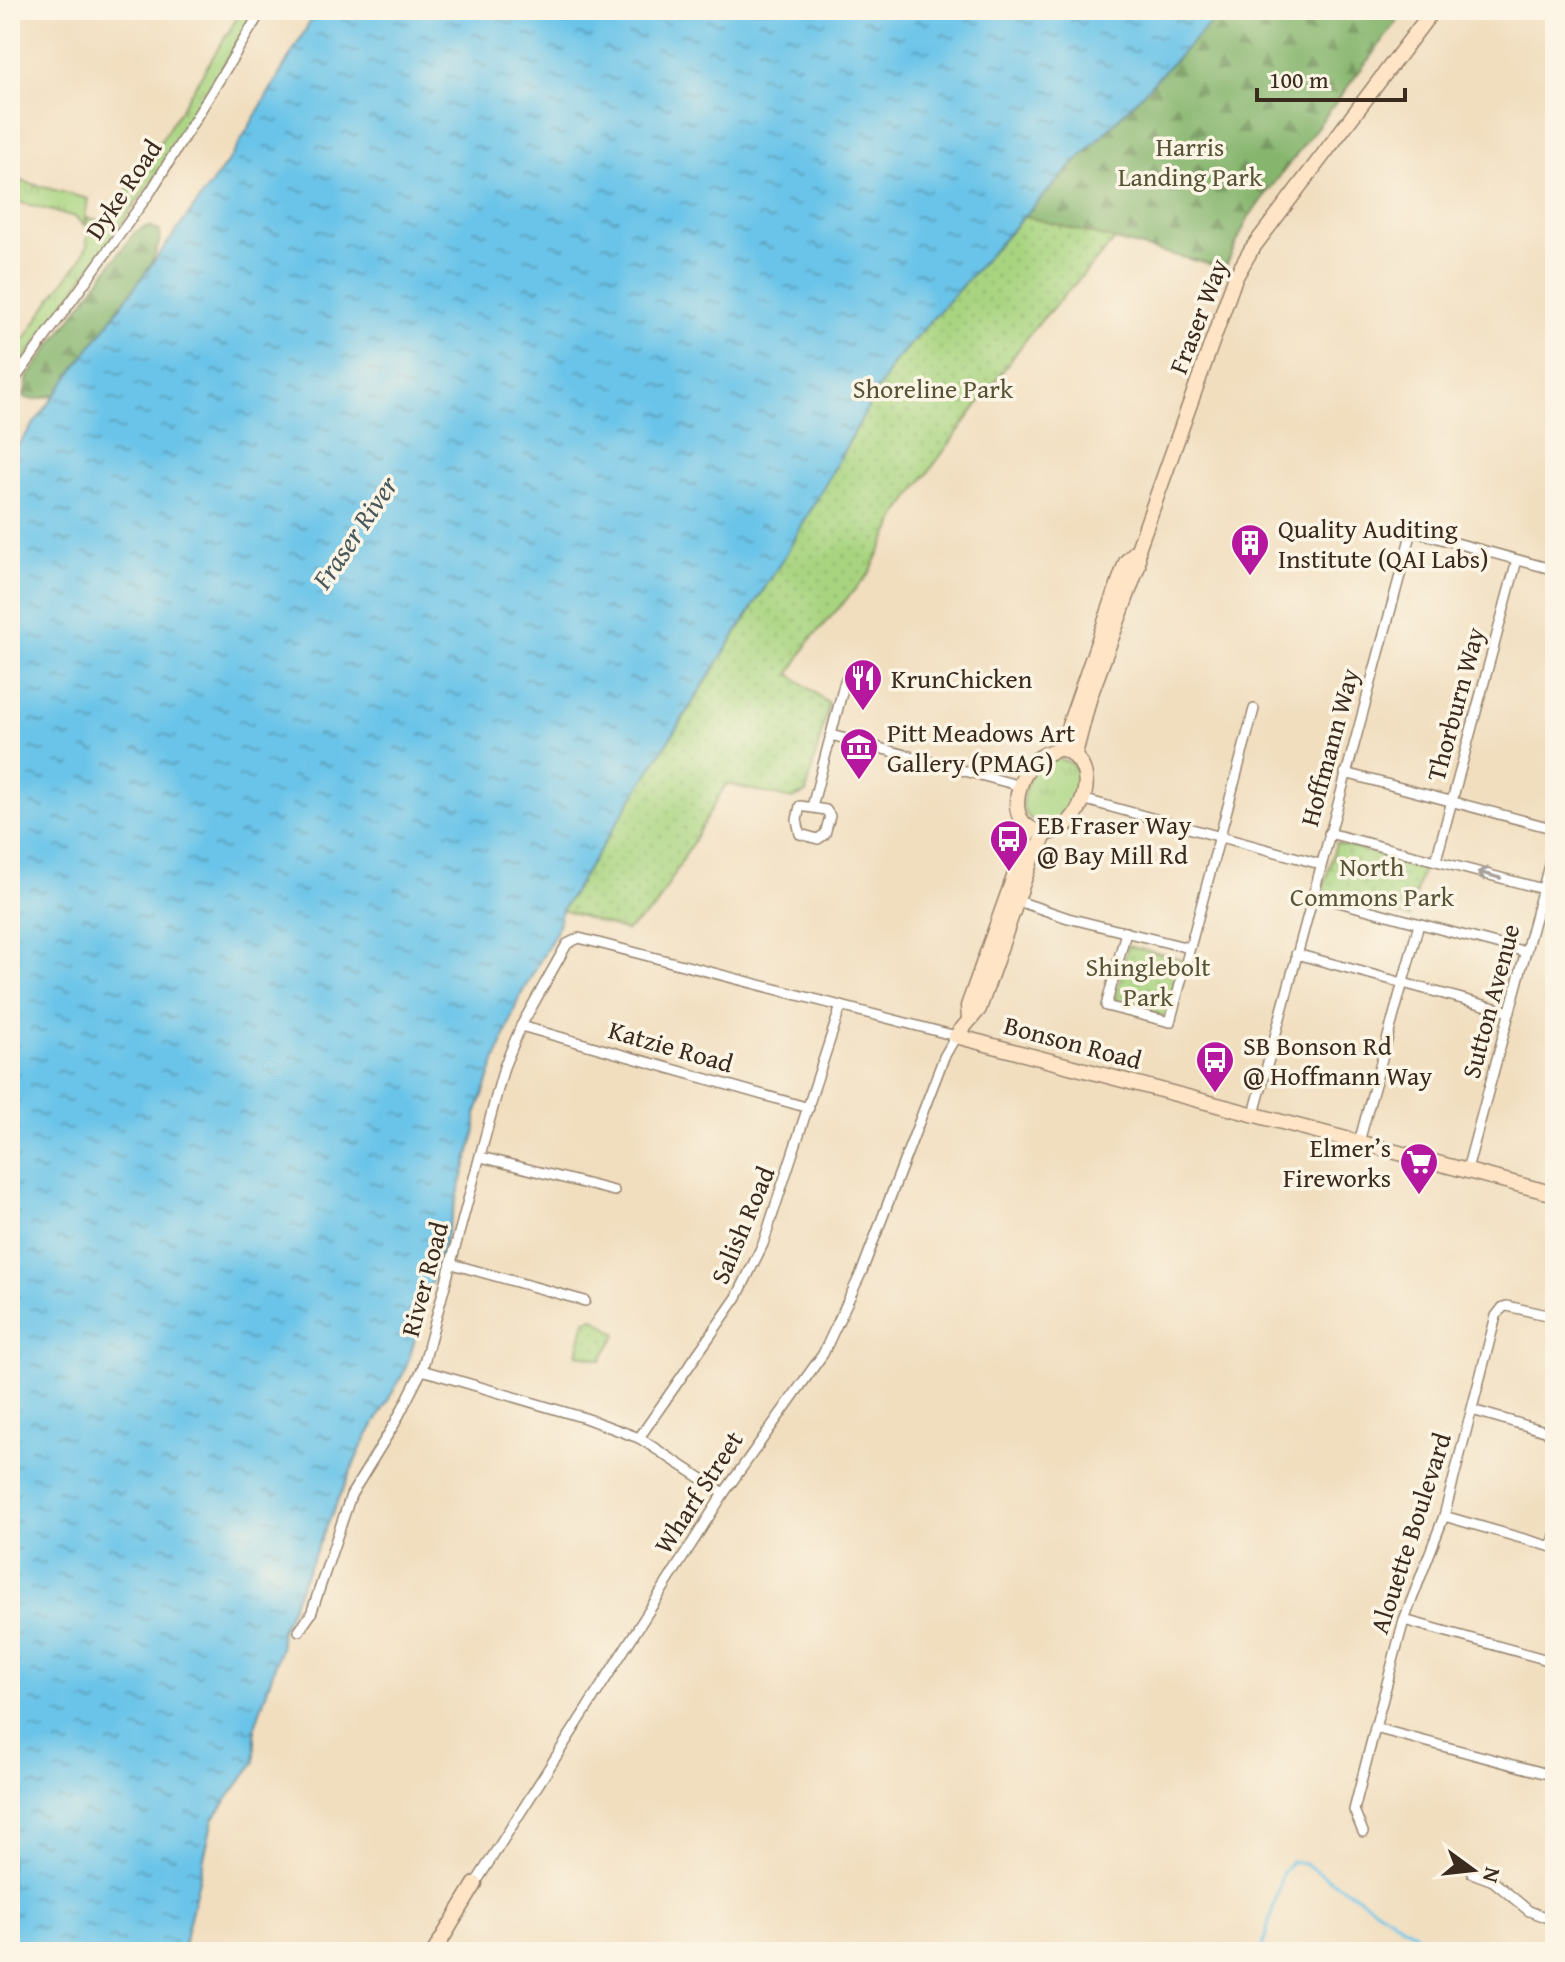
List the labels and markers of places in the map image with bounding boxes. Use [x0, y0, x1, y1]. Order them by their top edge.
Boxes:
place label: Quality Auditing Institute (QAI Labs) [1278, 509, 1489, 578]
building icon: Quality Auditing Institute (QAI Labs) [1229, 522, 1271, 577]
restaurant icon: KrunChicken [842, 657, 884, 712]
place label: KrunChicken [891, 659, 1033, 698]
place label: Pitt Meadows Art Gallery (PMAG) [887, 713, 1075, 782]
museum icon: Pitt Meadows Art Gallery (PMAG) [838, 726, 880, 781]
place label: EB Fraser Way @ Bay Mill Rd [1037, 805, 1191, 874]
bus stop icon: EB Fraser Way @ Bay Mill Rd [988, 818, 1030, 873]
place label: SB Bonson Rd @ Hoffmann Way [1243, 1026, 1432, 1095]
bus stop icon: SB Bonson Rd @ Hoffmann Way [1194, 1039, 1236, 1094]
place label: Elmer’s Fireworks [1283, 1128, 1391, 1197]
supermarket icon: Elmer’s Fireworks [1398, 1141, 1440, 1196]

